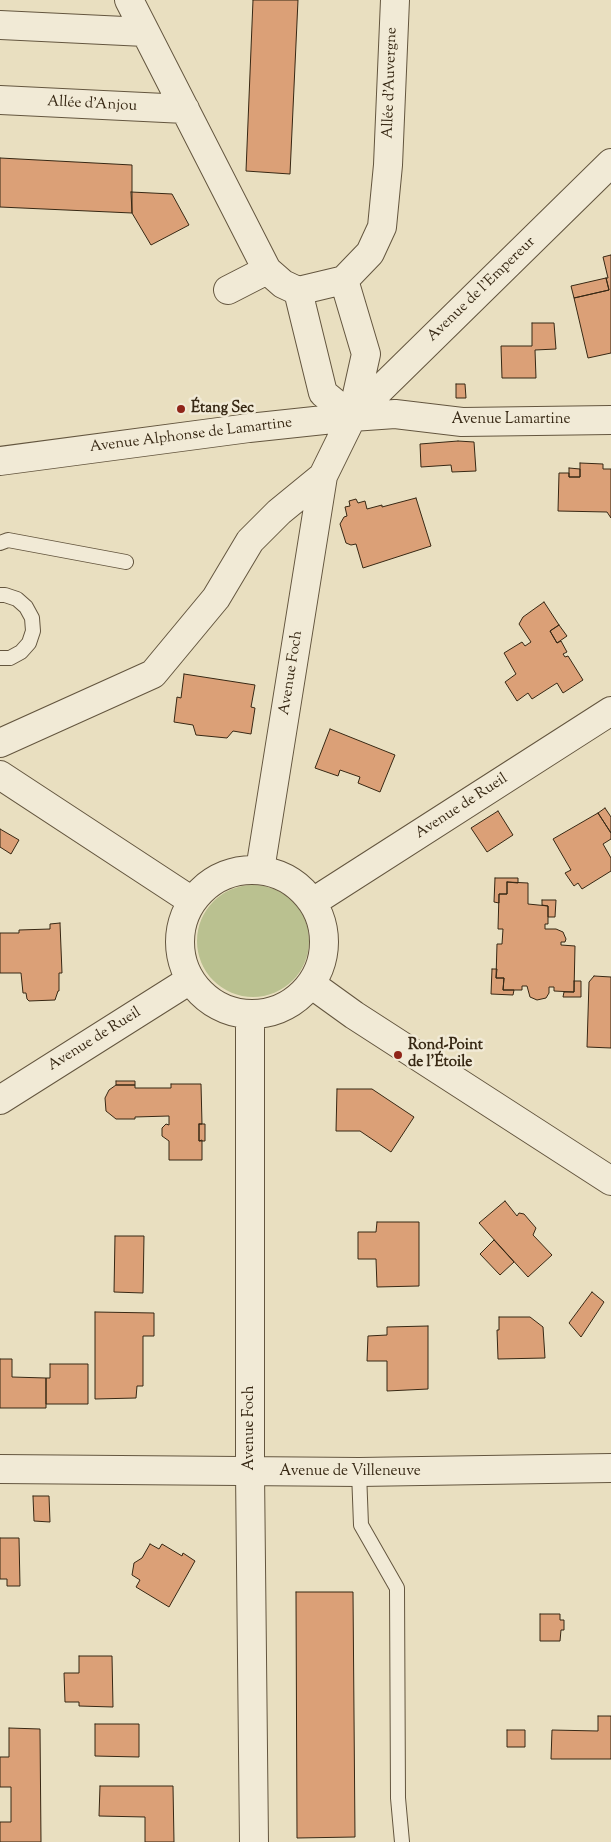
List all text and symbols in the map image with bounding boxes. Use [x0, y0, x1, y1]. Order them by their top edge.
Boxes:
street label: Allée d'Auvergne [380, 27, 402, 139]
street label: Allée d'Anjou [47, 94, 137, 116]
street label: Avenue de l'Empereur [424, 234, 540, 346]
place label: Étang Sec [191, 400, 254, 418]
marker: Étang Sec [175, 403, 187, 415]
street label: Avenue Lamartine [451, 411, 571, 429]
street label: Avenue Alphonse de Lamartine [89, 415, 293, 457]
street label: Avenue Foch [276, 630, 308, 716]
street label: Avenue de Rueil [413, 771, 511, 843]
street label: Avenue de Rueil [45, 1004, 145, 1076]
place label: Rond-Point de l'Étoile [408, 1037, 483, 1072]
marker: Rond-Point de l'Étoile [392, 1049, 404, 1061]
street label: Avenue Foch [241, 1385, 259, 1471]
street label: Avenue de Villeneuve [279, 1463, 421, 1481]

